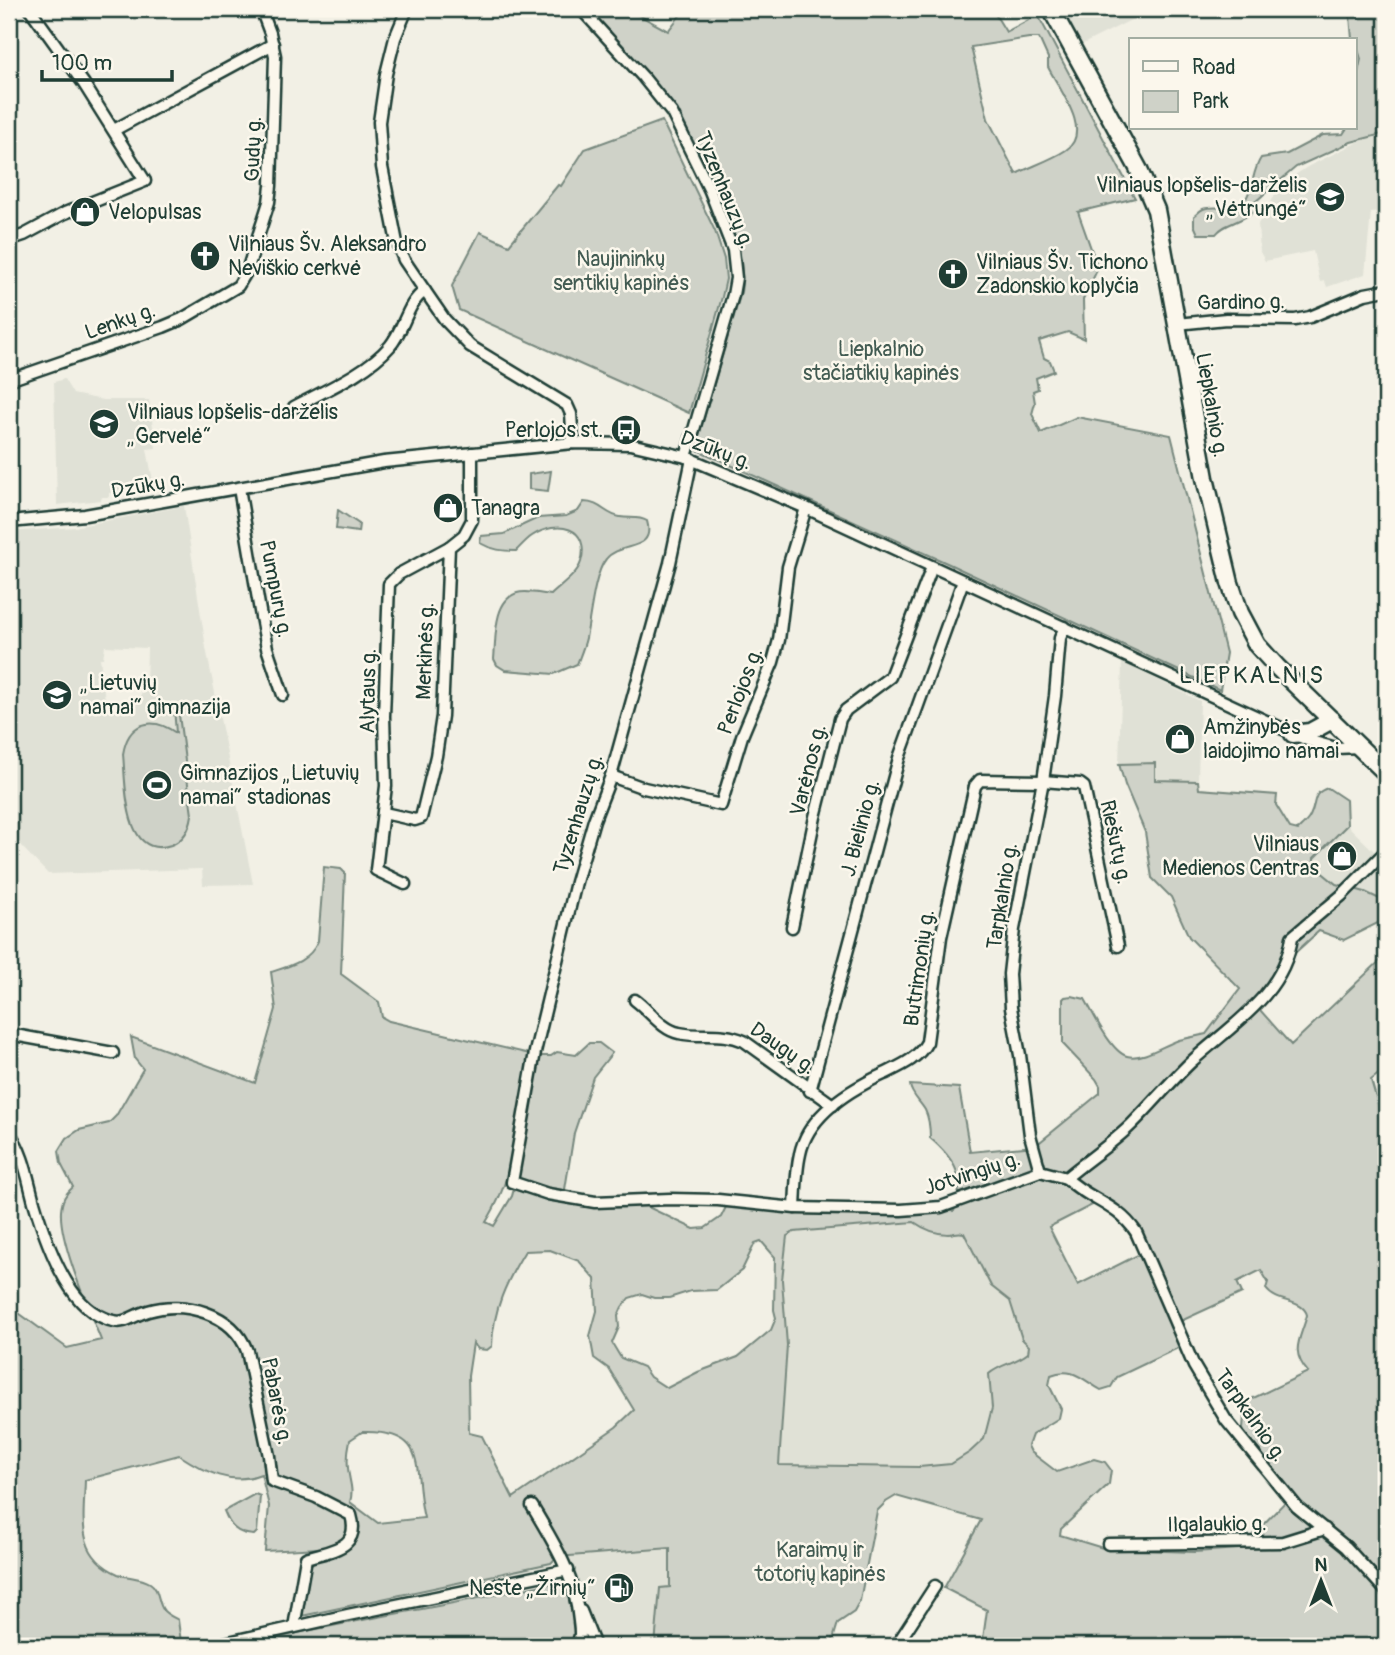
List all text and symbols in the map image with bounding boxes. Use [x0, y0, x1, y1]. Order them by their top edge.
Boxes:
scale bar [42, 38, 172, 82]
legend [1129, 38, 1356, 130]
text: 100 m [52, 50, 112, 77]
text: Road [1192, 54, 1236, 81]
text: Park [1192, 88, 1229, 115]
street label: Gudų g. [239, 116, 268, 182]
street label: Tyzenhauzų g. [689, 128, 760, 253]
place label: Vilniaus lopšelis-darželis „Vėtrungė“ [1096, 172, 1308, 223]
school or university icon: Vilniaus lopšelis-darželis „Vėtrungė“ [1313, 180, 1347, 214]
shop icon: Velopulsas [68, 195, 102, 229]
place label: Velopulsas [108, 199, 202, 226]
place label: Vilniaus Šv. Aleksandro Neviškio cerkvė [228, 230, 427, 282]
church icon: Vilniaus Šv. Aleksandro Neviškio cerkvė [188, 239, 222, 273]
park label: Naujininkų sentikių kapinės [553, 246, 689, 297]
place label: Vilniaus Šv. Tichono Zadonskio koplyčia [976, 248, 1148, 300]
church icon: Vilniaus Šv. Tichono Zadonskio koplyčia [936, 257, 970, 291]
street label: Gardino g. [1197, 288, 1285, 317]
street label: Lenkų g. [81, 297, 159, 346]
park label: Liepkalnio stačiatikių kapinės [803, 336, 960, 387]
street label: Liepkalnio g. [1189, 351, 1234, 460]
place label: Vilniaus lopšelis-darželis „Gervelė“ [127, 399, 339, 450]
school or university icon: Vilniaus lopšelis-darželis „Gervelė“ [87, 407, 121, 441]
bus stop icon: Perlojos st. [609, 413, 643, 447]
place label: Perlojos st. [505, 417, 603, 444]
street label: Dzūkų g. [676, 425, 755, 476]
street label: Dzūkų g. [109, 466, 187, 505]
shop icon: Tanagra [431, 491, 465, 525]
place label: Tanagra [471, 495, 540, 522]
street label: Pumpurų g. [253, 538, 298, 640]
street label: Merkinės g. [410, 602, 441, 700]
street label: Perlojos g. [712, 644, 769, 738]
street label: Alytaus g. [354, 648, 383, 734]
district label: LIEPKALNIS [1179, 661, 1325, 690]
place label: „Lietuvių namai“ gimnazija [80, 670, 231, 721]
school or university icon: „Lietuvių namai“ gimnazija [40, 678, 74, 712]
place label: Amžinybės laidojimo namai [1203, 714, 1339, 765]
street label: Varėnos g. [784, 721, 833, 819]
shop icon: Amžinybės laidojimo namai [1163, 722, 1197, 756]
street label: Tyzenhauzų g. [547, 751, 610, 877]
place label: Gimnazijos „Lietuvių namai“ stadionas [180, 760, 360, 811]
sports icon: Gimnazijos „Lietuvių namai“ stadionas [140, 768, 174, 802]
street label: J. Bielinio g. [835, 777, 886, 880]
street label: Riešutų g. [1093, 798, 1138, 887]
place label: Vilniaus Medienos Centras [1162, 831, 1320, 882]
shop icon: Vilniaus Medienos Centras [1325, 839, 1359, 873]
street label: Tarpkalnio g. [981, 841, 1024, 951]
street label: Butrimonių g. [898, 908, 941, 1028]
street label: Daugų g. [745, 1016, 821, 1081]
street label: Jotvingių g. [921, 1145, 1024, 1202]
street label: Pabarės g. [255, 1355, 298, 1447]
street label: Tarpkalnio g. [1209, 1363, 1293, 1467]
street label: Ilgalaukio g. [1167, 1510, 1267, 1539]
park label: Karaimų ir totorių kapinės [754, 1537, 886, 1588]
north arrow [1286, 1546, 1356, 1616]
text: N [1315, 1553, 1328, 1577]
fuel station icon: Neste „Žirnių“ [602, 1571, 636, 1605]
place label: Neste „Žirnių“ [469, 1575, 596, 1602]

